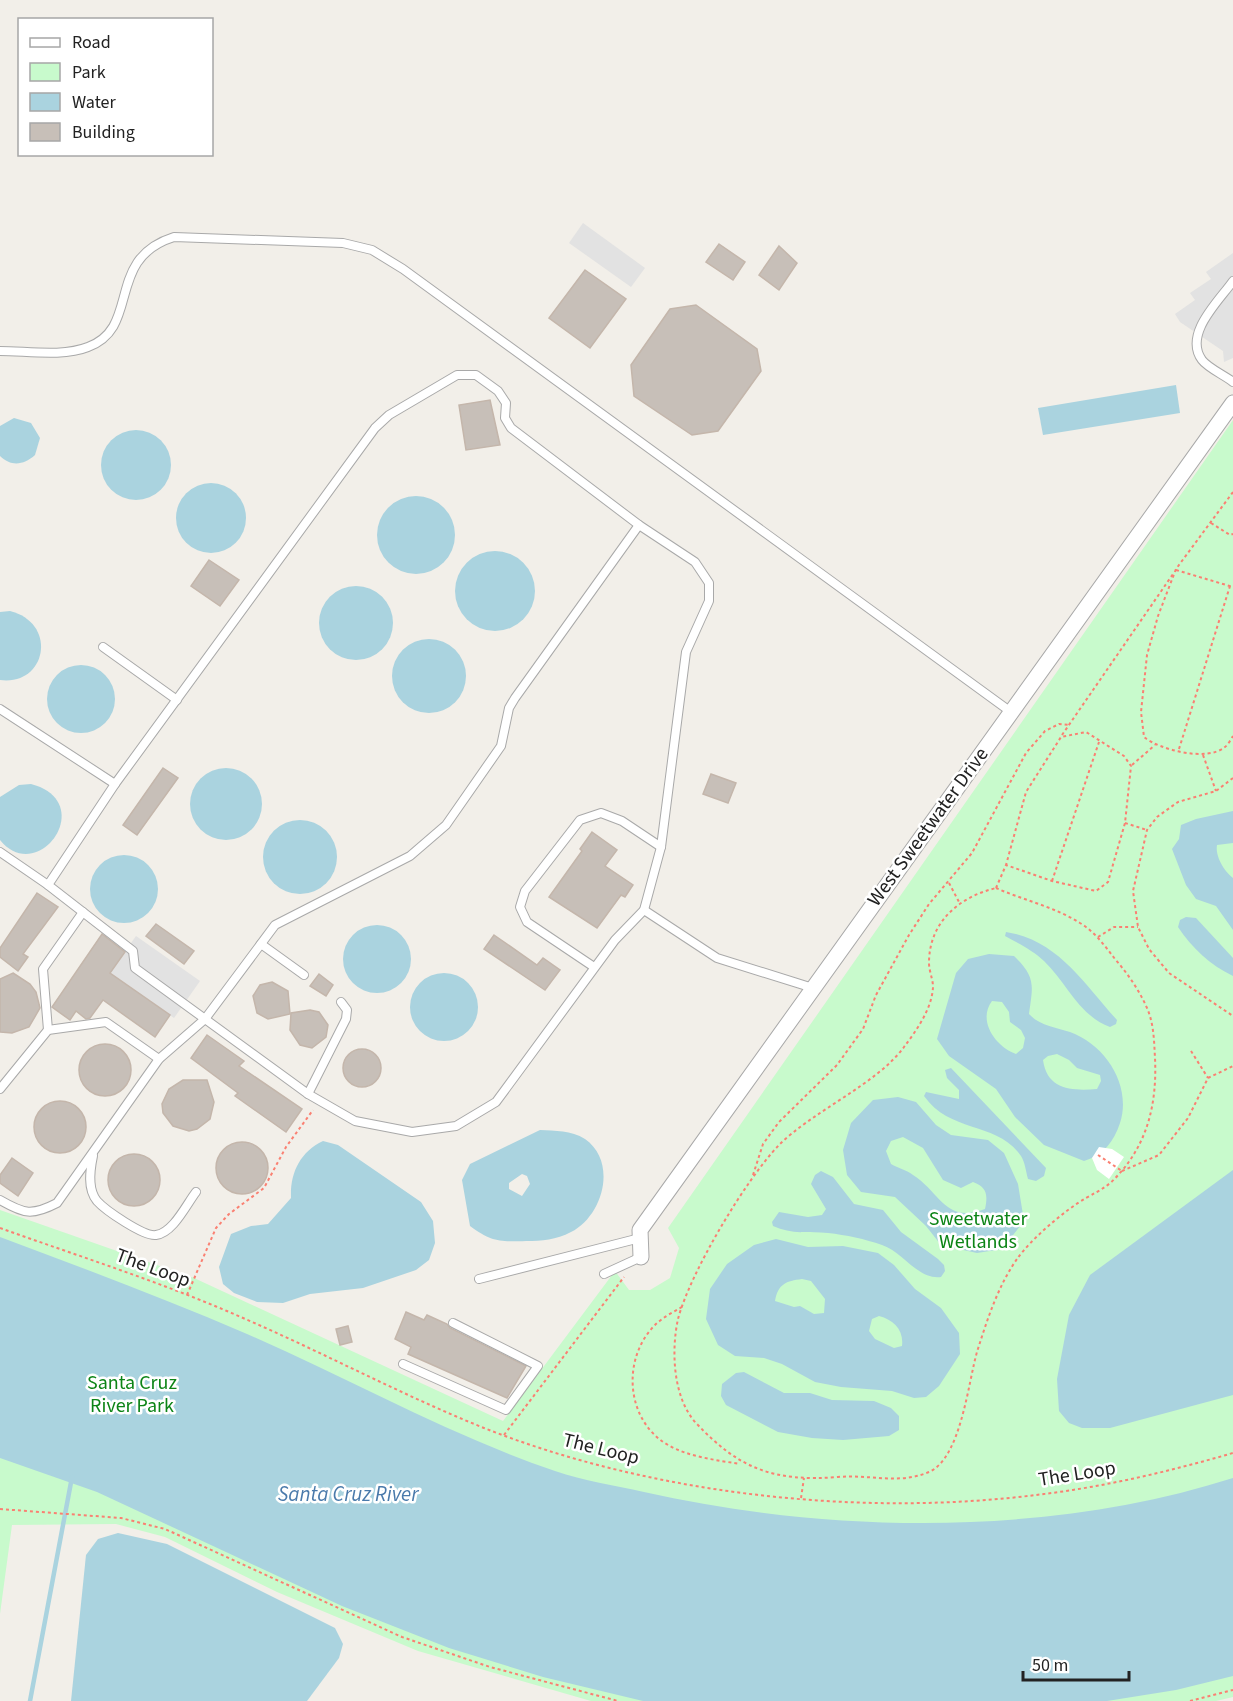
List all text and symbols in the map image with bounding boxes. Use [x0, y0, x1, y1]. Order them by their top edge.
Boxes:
legend [18, 18, 213, 156]
text: Road [72, 30, 111, 55]
text: Park [72, 60, 106, 85]
text: Water [72, 90, 116, 115]
text: Building [72, 120, 135, 145]
street label: West Sweetwater Drive [861, 742, 995, 912]
park label: Sweetwater Wetlands [929, 1205, 1027, 1256]
street label: The Loop [112, 1242, 194, 1294]
park label: Santa Cruz River Park [87, 1369, 177, 1420]
street label: The Loop [560, 1426, 642, 1472]
street label: The Loop [1036, 1454, 1118, 1494]
water label: Santa Cruz River [278, 1479, 419, 1509]
scale bar [1023, 1644, 1130, 1682]
text: 50 m [1032, 1653, 1068, 1678]

